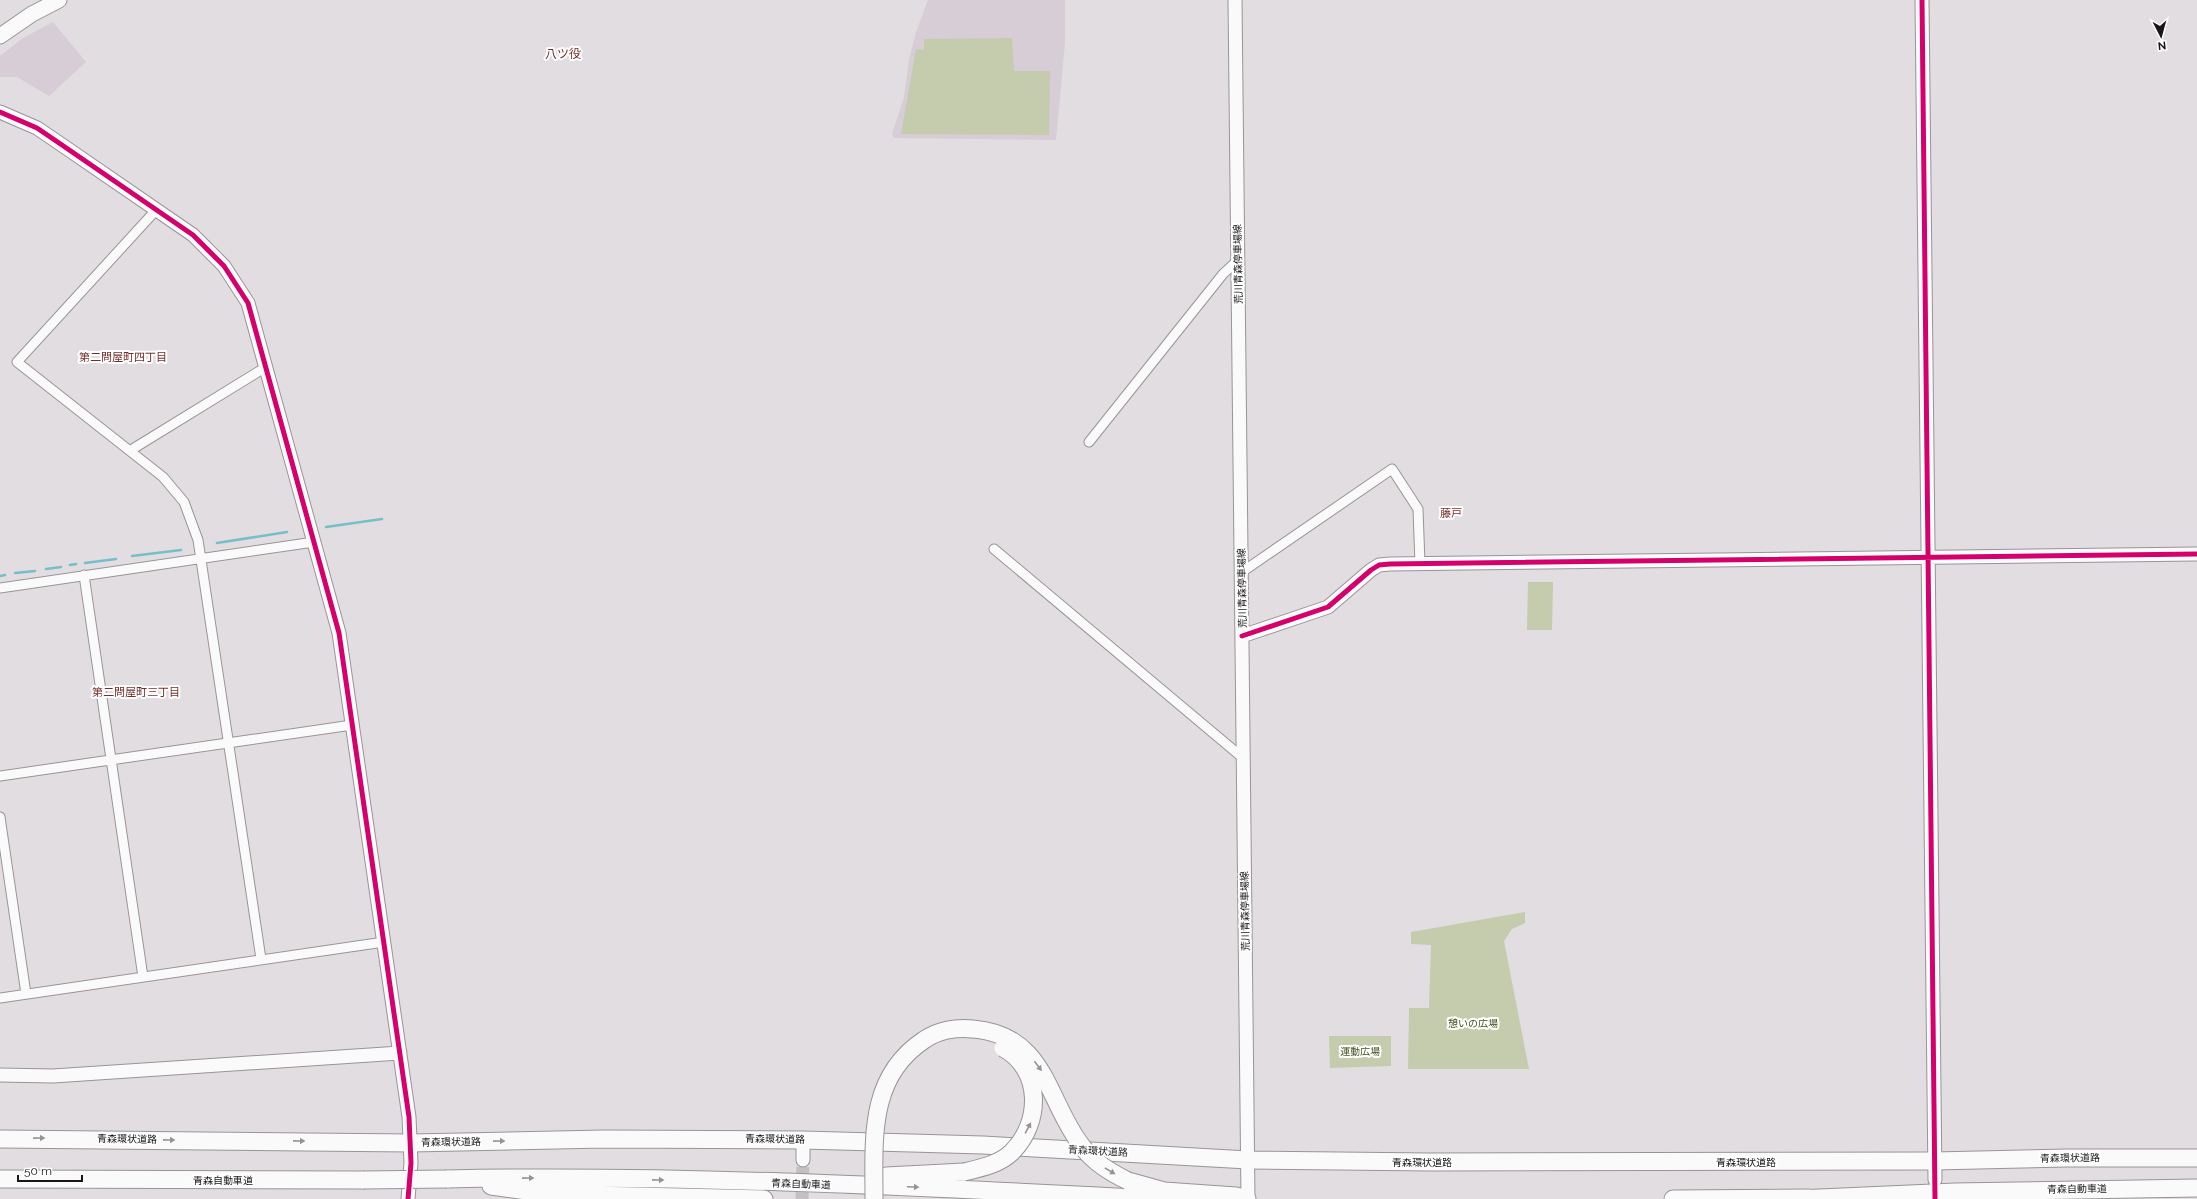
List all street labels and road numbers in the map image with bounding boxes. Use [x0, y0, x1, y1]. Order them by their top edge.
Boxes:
street label: 荒川青森停車場線 [1232, 224, 1244, 304]
street label: 荒川青森停車場線 [1236, 548, 1248, 628]
street label: 荒川青森停車場線 [1239, 871, 1251, 951]
street label: 青森環状道路 [97, 1133, 157, 1145]
street label: 青森環状道路 [745, 1133, 805, 1145]
street label: 青森環状道路 [421, 1136, 481, 1148]
street label: 青森環状道路 [1068, 1144, 1128, 1158]
street label: 青森環状道路 [2040, 1152, 2100, 1164]
street label: 青森環状道路 [1392, 1157, 1452, 1168]
street label: 青森環状道路 [1716, 1157, 1776, 1168]
street label: 青森自動車道 [193, 1175, 253, 1186]
street label: 青森自動車道 [771, 1177, 831, 1191]
street label: 青森自動車道 [2047, 1183, 2107, 1195]

